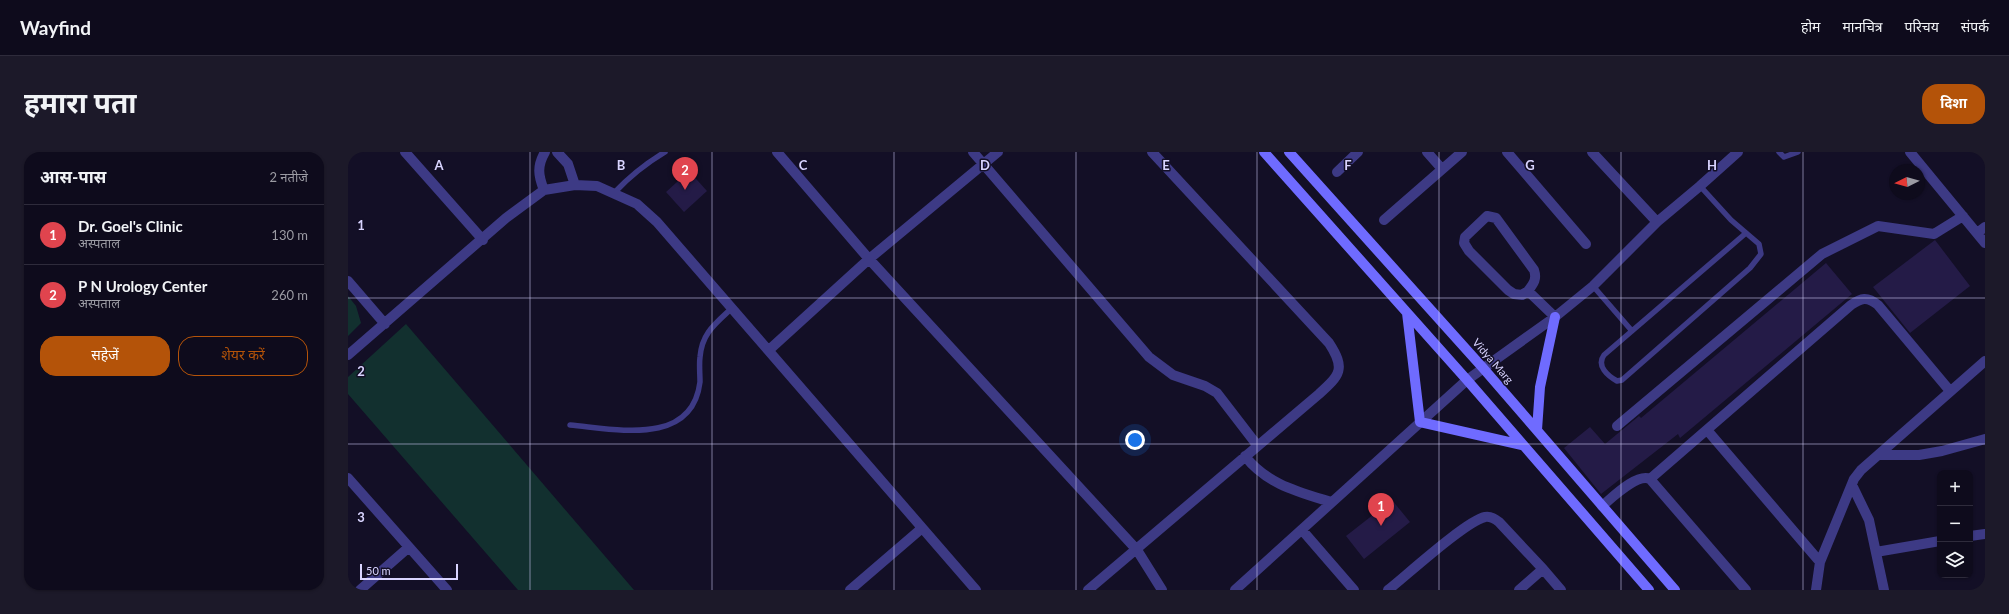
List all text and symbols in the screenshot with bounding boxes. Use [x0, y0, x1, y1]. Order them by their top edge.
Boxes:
text: Wayfind [20, 16, 91, 39]
text: होम [1801, 18, 1820, 35]
text: मानचित्र [1842, 18, 1883, 35]
text: परिचय [1905, 18, 1939, 35]
text: संपर्क [1961, 18, 1989, 35]
button: दिशा [1922, 84, 1985, 124]
text: हमारा पता [24, 85, 137, 119]
text: A [433, 157, 444, 173]
text: B [617, 157, 626, 173]
pin: 2 [672, 157, 698, 190]
text: C [799, 157, 808, 173]
text: D [980, 157, 990, 173]
text: E [1162, 157, 1170, 173]
text: F [1344, 157, 1352, 173]
text: G [1525, 157, 1535, 173]
text: H [1707, 157, 1717, 173]
north arrow [1889, 164, 1925, 200]
text: आस-पास [40, 166, 106, 187]
text: 2 नतीजे [269, 169, 308, 185]
text: Dr. Goel's Clinic [78, 217, 183, 235]
text: 1 [357, 217, 365, 233]
text: 1 [49, 227, 57, 243]
text: 130 m [271, 227, 308, 243]
text: अस्पताल [78, 235, 120, 251]
text: P N Urology Center [78, 277, 207, 295]
text: 2 [49, 287, 57, 303]
text: 260 m [271, 287, 308, 303]
text: अस्पताल [78, 295, 120, 311]
button: सहेजें [40, 336, 170, 376]
button: शेयर करें [178, 336, 308, 376]
street label: Vidya Marg [1470, 336, 1517, 386]
text: 2 [357, 363, 365, 379]
your location [1125, 430, 1145, 450]
map controls [1937, 470, 1973, 578]
button: + [1937, 470, 1973, 506]
pin: 1 [1368, 493, 1394, 526]
button: − [1937, 506, 1973, 542]
text: 3 [357, 509, 365, 525]
button: layers [1937, 542, 1973, 578]
scale bar [360, 562, 458, 581]
text: 50 m [366, 564, 391, 577]

